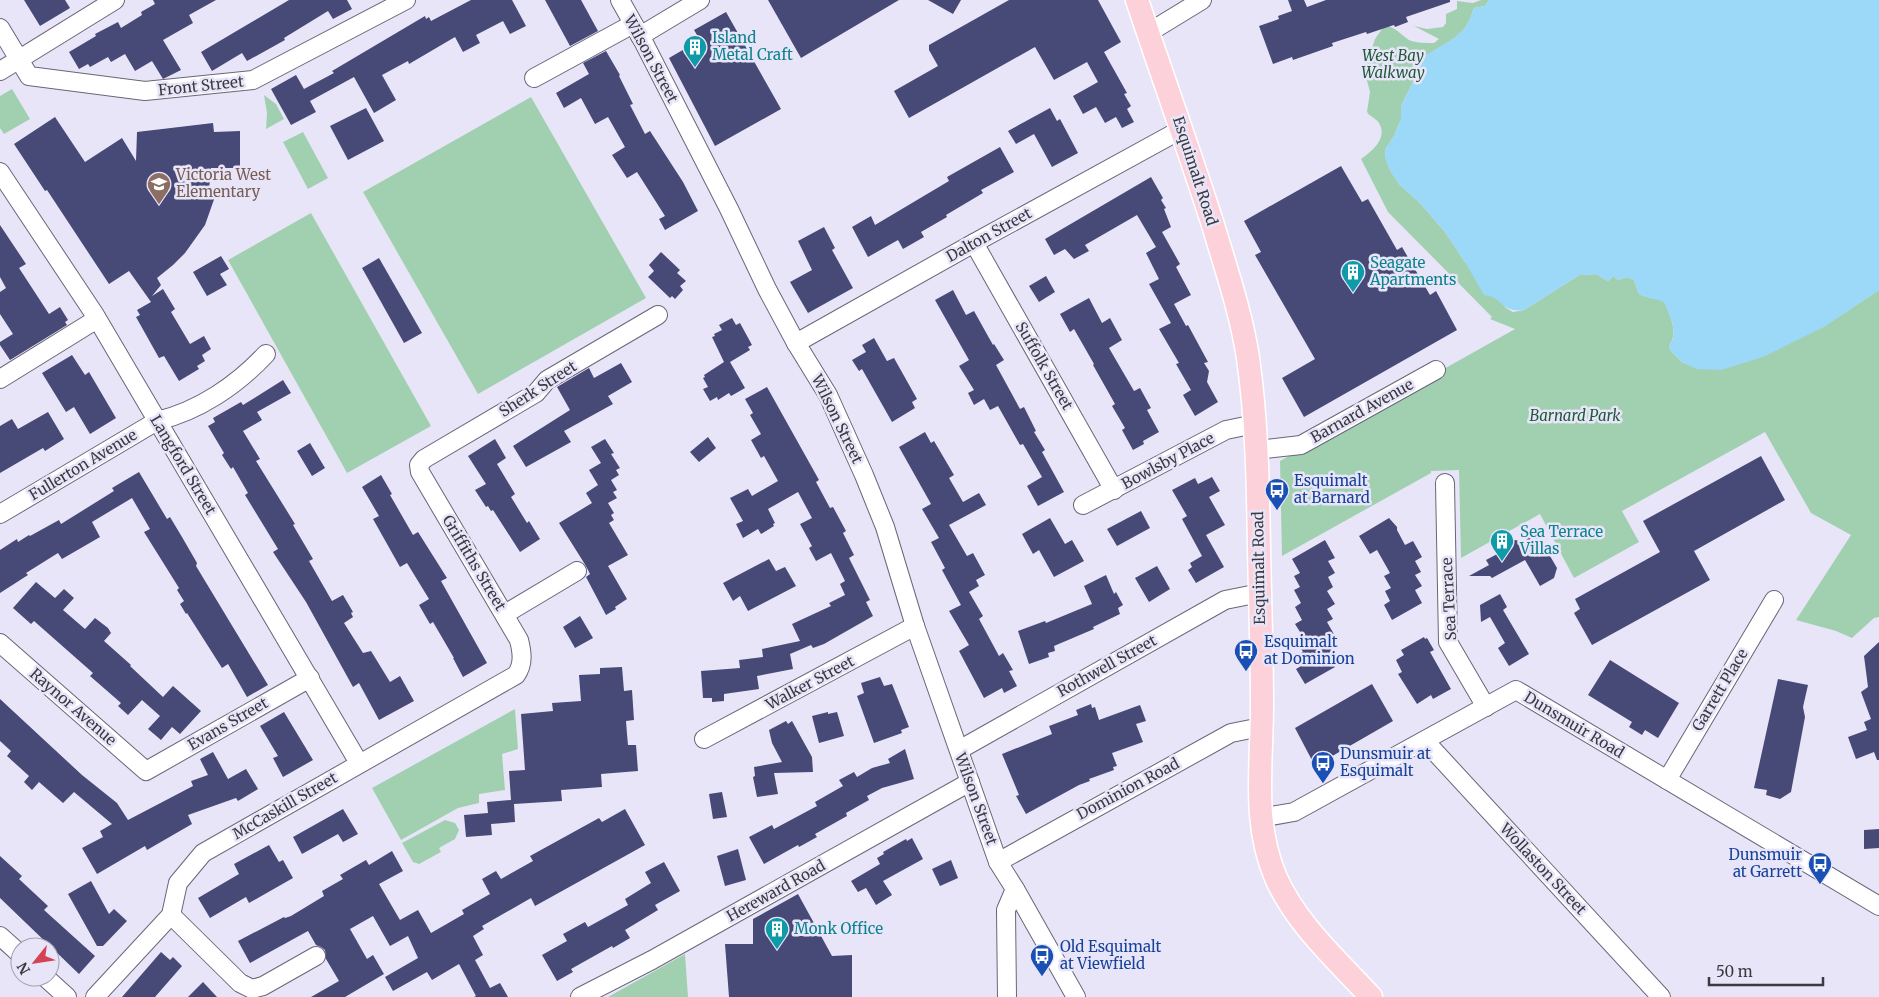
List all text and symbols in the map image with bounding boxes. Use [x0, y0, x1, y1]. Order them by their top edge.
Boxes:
street label: Wilson Street [620, 11, 683, 106]
place label: Island Metal Craft [712, 28, 793, 64]
building icon: Island Metal Craft [682, 34, 708, 68]
park label: West Bay Walkway [1361, 46, 1425, 82]
street label: Front Street [157, 72, 245, 99]
street label: Esquimalt Road [1169, 114, 1222, 228]
place label: Victoria West Elementary [175, 165, 271, 201]
school or university icon: Victoria West Elementary [146, 171, 172, 205]
street label: Dalton Street [943, 203, 1035, 266]
place label: Seagate Apartments [1369, 253, 1456, 289]
building icon: Seagate Apartments [1340, 259, 1366, 293]
street label: Suffolk Street [1012, 318, 1077, 413]
street label: Sherk Street [495, 356, 580, 421]
street label: Wilson Street [807, 370, 867, 467]
street label: Barnard Avenue [1307, 374, 1417, 447]
park label: Barnard Park [1529, 406, 1621, 425]
street label: Langford Street [146, 412, 221, 518]
street label: Fullerton Avenue [25, 425, 140, 504]
street label: Bowlsby Place [1118, 428, 1218, 493]
place label: Esquimalt at Barnard [1294, 471, 1370, 507]
bus stop icon: Esquimalt at Barnard [1264, 477, 1290, 511]
street label: Esquimalt Road [1248, 511, 1269, 625]
street label: Griffiths Street [438, 512, 510, 614]
place label: Sea Terrace Villas [1519, 522, 1603, 558]
building icon: Sea Terrace Villas [1489, 528, 1515, 562]
street label: Sea Terrace [1437, 557, 1460, 641]
street label: Rothwell Street [1054, 630, 1160, 701]
place label: Esquimalt at Dominion [1264, 632, 1355, 668]
bus stop icon: Esquimalt at Dominion [1233, 638, 1259, 672]
street label: Garrett Place [1688, 645, 1752, 734]
street label: Walker Street [761, 651, 857, 714]
street label: Raynor Avenue [26, 664, 121, 750]
street label: Dunsmuir Road [1521, 687, 1628, 762]
street label: Evans Street [184, 693, 271, 754]
place label: Dunsmuir at Esquimalt [1340, 744, 1431, 780]
street label: Wilson Street [951, 749, 1002, 848]
bus stop icon: Dunsmuir at Esquimalt [1310, 750, 1336, 784]
street label: Dominion Road [1073, 754, 1182, 824]
street label: McCaskill Street [229, 768, 341, 843]
street label: Wollaston Street [1495, 818, 1591, 919]
place label: Dunsmuir at Garrett [1728, 845, 1802, 881]
bus stop icon: Dunsmuir at Garrett [1807, 851, 1833, 885]
street label: Hereward Road [723, 856, 828, 926]
building icon: Monk Office [764, 916, 790, 950]
place label: Monk Office [794, 919, 883, 938]
north arrow [10, 937, 60, 987]
place label: Old Esquimalt at Viewfield [1060, 937, 1162, 973]
bus stop icon: Old Esquimalt at Viewfield [1029, 943, 1055, 977]
scale bar [1709, 954, 1823, 986]
text: N [13, 959, 34, 978]
text: 50 m [1716, 962, 1753, 981]

